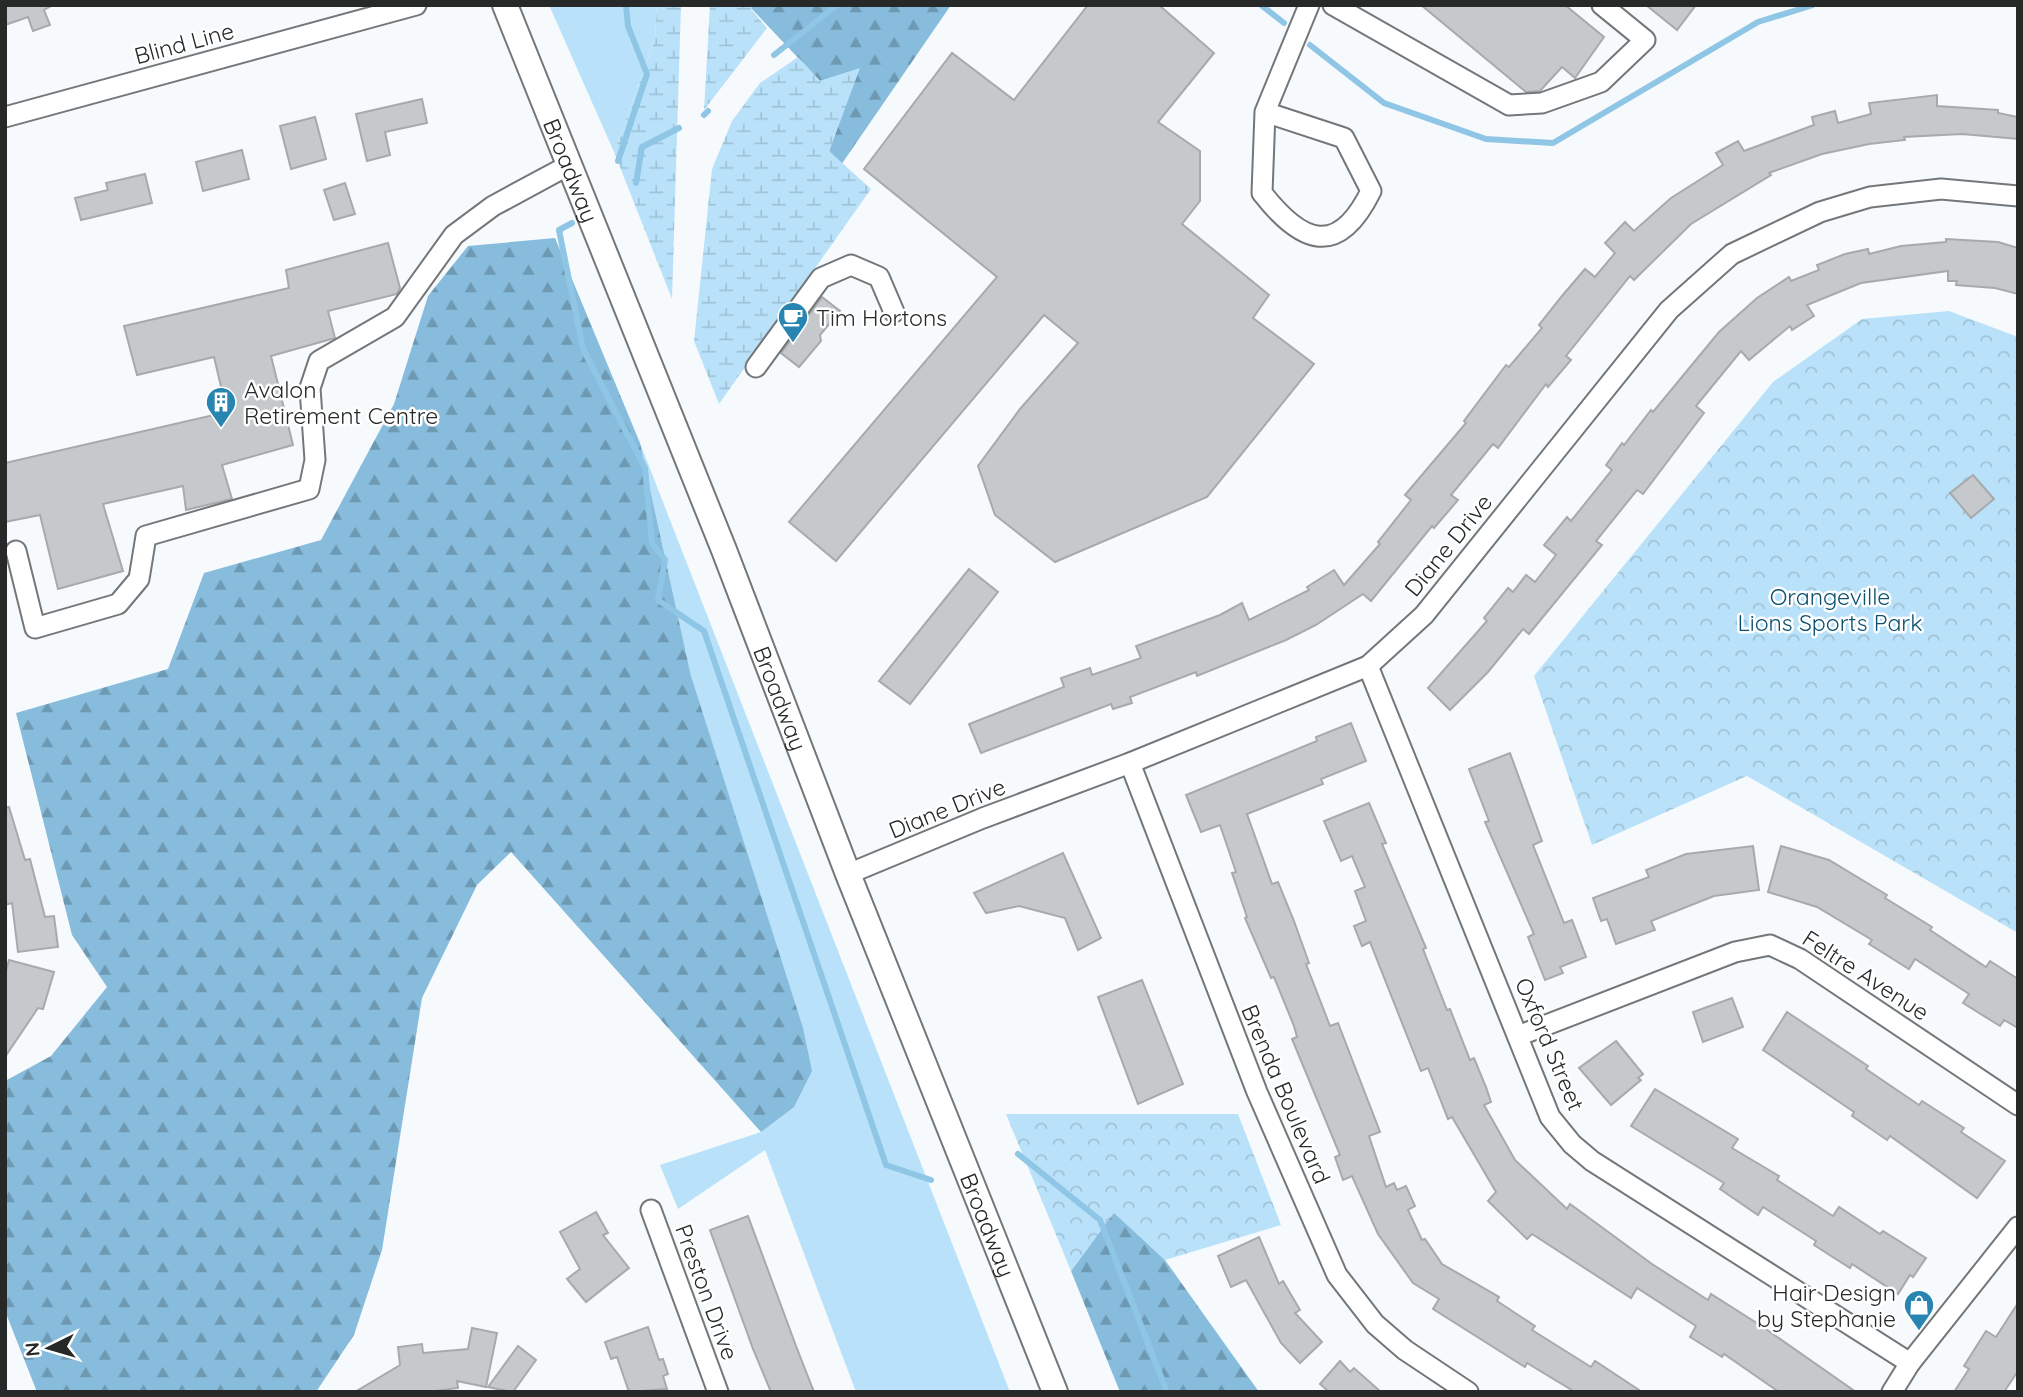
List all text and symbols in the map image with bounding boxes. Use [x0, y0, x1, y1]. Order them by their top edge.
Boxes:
street label: Blind Line [131, 16, 237, 70]
street label: Broadway [537, 114, 605, 226]
cafe icon: Tim Hortons [776, 300, 810, 344]
place label: Tim Hortons [816, 303, 947, 332]
place label: Avalon Retirement Centre [244, 375, 438, 430]
building icon: Avalon Retirement Centre [204, 385, 238, 429]
street label: Diane Drive [1398, 488, 1498, 602]
park label: Orangeville Lions Sports Park [1737, 582, 1923, 637]
street label: Broadway [748, 642, 814, 755]
street label: Diane Drive [884, 771, 1010, 845]
street label: Feltre Avenue [1797, 923, 1935, 1027]
street label: Oxford Street [1509, 973, 1591, 1115]
street label: Brenda Boulevard [1235, 1000, 1337, 1188]
street label: Broadway [954, 1168, 1022, 1281]
street label: Preston Drive [669, 1220, 745, 1364]
place label: Hair Design by Stephanie [1757, 1278, 1896, 1333]
shop icon: Hair Design by Stephanie [1902, 1288, 1936, 1332]
north arrow [14, 1313, 84, 1383]
text: N [20, 1341, 45, 1357]

